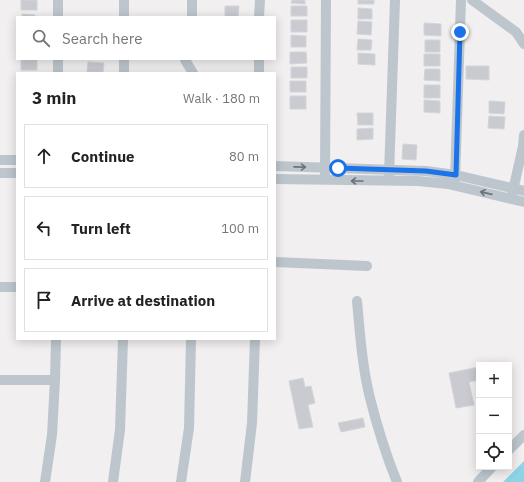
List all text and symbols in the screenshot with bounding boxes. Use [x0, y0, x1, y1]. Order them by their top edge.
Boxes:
search box [16, 16, 276, 60]
route end [451, 23, 469, 41]
icon: search [30, 27, 52, 49]
text: Search here [62, 29, 142, 48]
text: 3 min [32, 87, 76, 109]
text: Walk · 180 m [183, 90, 260, 107]
icon: ahead [33, 145, 55, 167]
text: Continue [71, 147, 135, 166]
text: 80 m [229, 148, 259, 165]
route start [329, 159, 347, 177]
one-way arrow [293, 164, 306, 171]
one-way arrow [351, 177, 364, 185]
one-way arrow [480, 188, 493, 196]
icon: left [33, 217, 55, 239]
text: Turn left [71, 219, 131, 238]
text: 100 m [221, 220, 259, 237]
icon: arrive [33, 289, 55, 311]
text: Arrive at destination [71, 291, 215, 310]
map controls [476, 362, 512, 470]
button: + [476, 362, 512, 398]
button: − [476, 398, 512, 434]
button: locate [476, 434, 512, 470]

